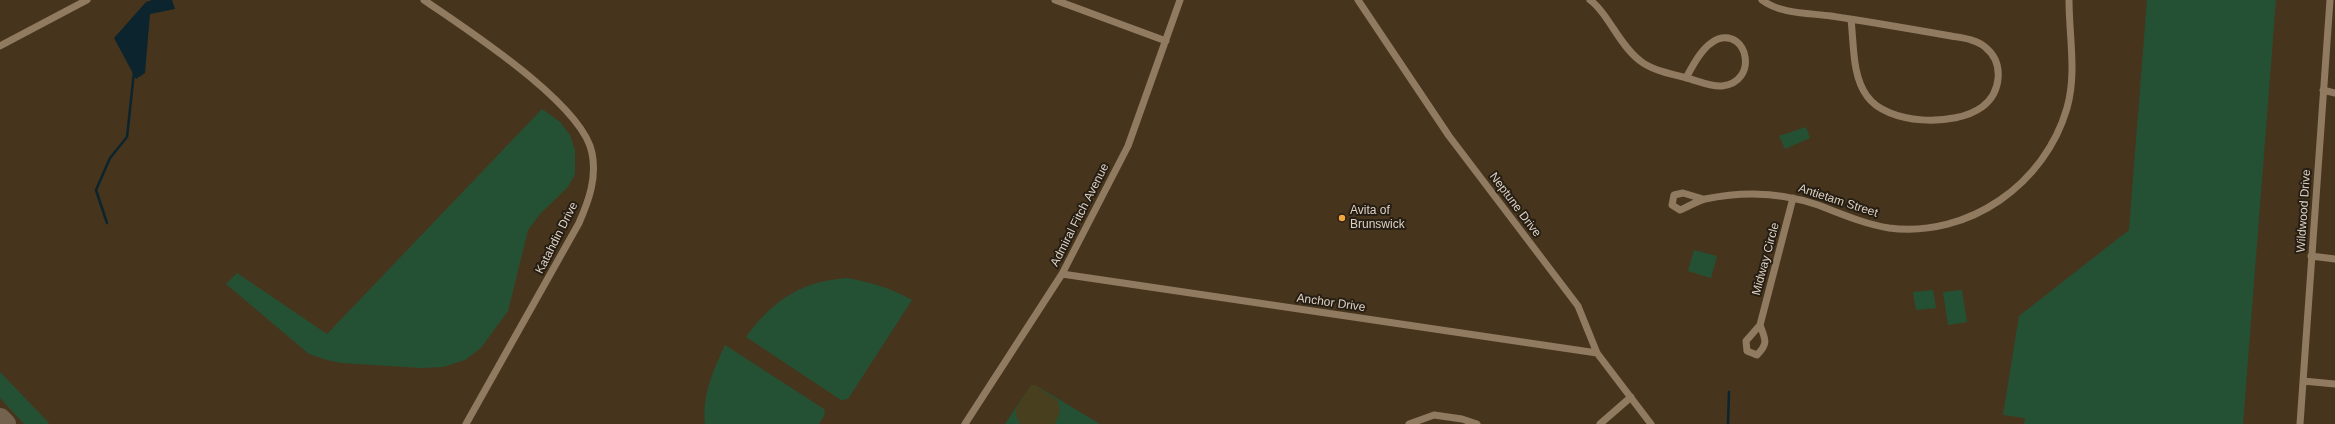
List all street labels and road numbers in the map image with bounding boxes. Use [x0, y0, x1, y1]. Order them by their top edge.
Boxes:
street label: Admiral Fitch Avenue [1048, 161, 1112, 269]
street label: Wildwood Drive [2294, 169, 2314, 253]
street label: Neptune Drive [1486, 170, 1544, 240]
street label: Antietam Street [1796, 181, 1880, 221]
street label: Katahdin Drive [533, 200, 581, 276]
street label: Midway Circle [1749, 221, 1783, 297]
street label: Anchor Drive [1296, 291, 1366, 315]

